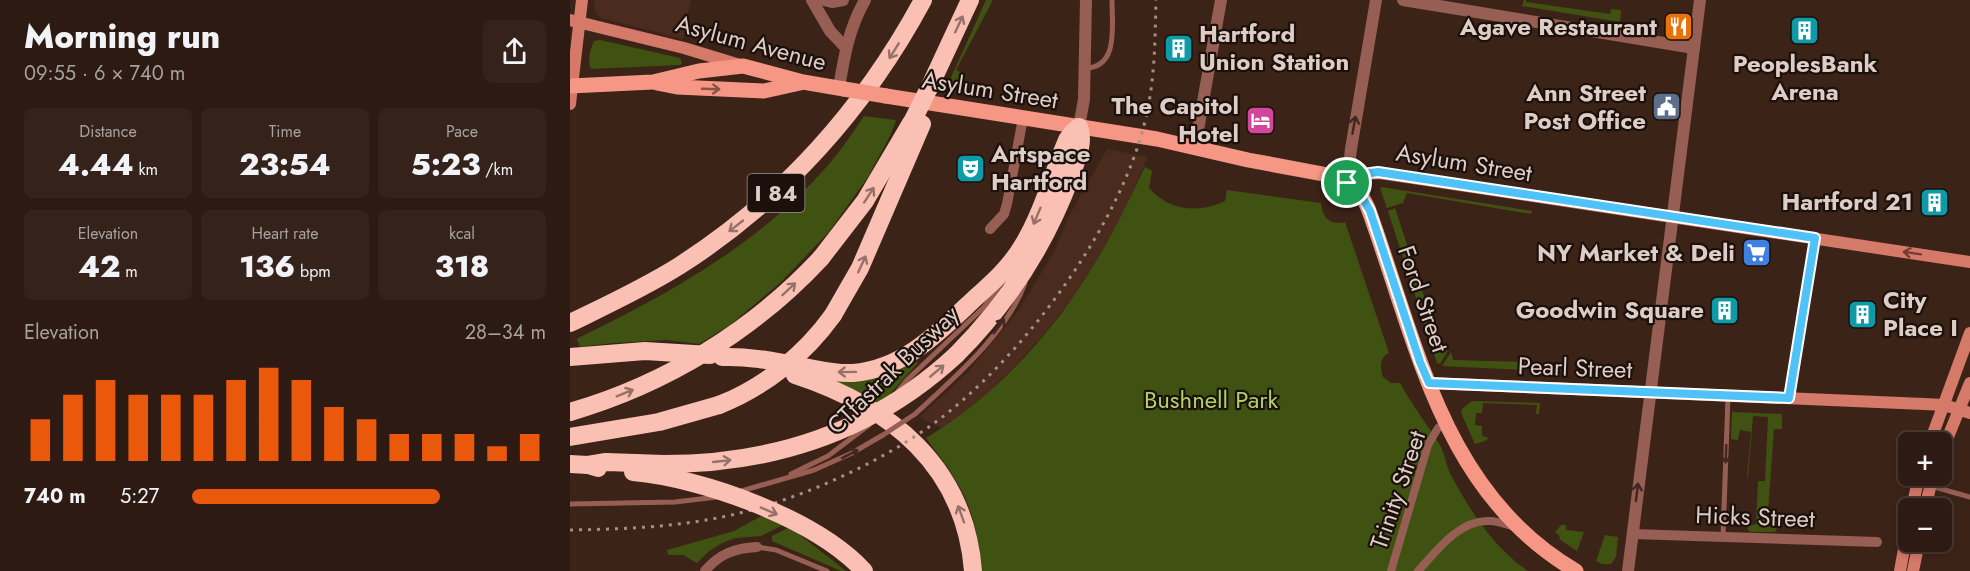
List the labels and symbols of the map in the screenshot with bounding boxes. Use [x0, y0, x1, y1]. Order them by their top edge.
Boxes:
street label: Asylum Avenue [672, 6, 830, 79]
place label: Agave Restaurant [1459, 9, 1657, 44]
restaurant icon: Agave Restaurant [1662, 11, 1694, 43]
one-way arrow [954, 15, 965, 33]
building icon: PeoplesBank Arena [1789, 15, 1821, 47]
place label: Hartford Union Station [1199, 16, 1349, 79]
building icon: Hartford Union Station [1162, 32, 1194, 64]
one-way arrow [888, 42, 900, 59]
place label: PeoplesBank Arena [1733, 46, 1877, 109]
street label: Asylum Street [920, 61, 1061, 118]
place label: Ann Street Post Office [1523, 75, 1646, 138]
one-way arrow [700, 83, 720, 94]
place label: The Capitol Hotel [1111, 88, 1239, 151]
public building icon: Ann Street Post Office [1651, 91, 1683, 123]
hotel icon: The Capitol Hotel [1244, 104, 1276, 136]
one-way arrow [1349, 116, 1360, 136]
street label: Asylum Street [1394, 134, 1535, 191]
place label: Artspace Hartford [990, 136, 1090, 199]
theatre icon: Artspace Hartford [954, 152, 986, 184]
pin [1321, 157, 1372, 208]
road number: I 84 [748, 174, 804, 212]
place label: Hartford 21 [1781, 184, 1913, 219]
building icon: Hartford 21 [1918, 186, 1950, 218]
one-way arrow [863, 187, 875, 204]
one-way arrow [1031, 207, 1042, 225]
one-way arrow [728, 219, 744, 232]
place label: NY Market & Deli [1537, 235, 1735, 270]
supermarket icon: NY Market & Deli [1740, 237, 1772, 269]
street label: Ford Street [1389, 241, 1458, 357]
one-way arrow [1903, 247, 1923, 258]
one-way arrow [856, 255, 868, 273]
one-way arrow [782, 282, 797, 296]
place label: City Place I [1883, 282, 1958, 345]
place label: Goodwin Square [1516, 292, 1704, 327]
building icon: Goodwin Square [1709, 294, 1741, 326]
street label: CTfastrak Busway [819, 297, 967, 442]
building icon: City Place I [1846, 298, 1878, 330]
one-way arrow [993, 319, 1005, 335]
street label: Pearl Street [1517, 348, 1633, 387]
one-way arrow [929, 364, 944, 378]
one-way arrow [837, 366, 857, 378]
park label: Bushnell Park [1144, 382, 1279, 417]
one-way arrow [616, 387, 634, 398]
street label: Trinity Street [1361, 426, 1434, 554]
one-way arrow [1720, 443, 1732, 463]
one-way arrow [841, 447, 859, 459]
one-way arrow [712, 455, 731, 466]
one-way arrow [1632, 483, 1643, 502]
street label: Hicks Street [1695, 497, 1816, 536]
one-way arrow [954, 505, 965, 524]
one-way arrow [759, 506, 778, 517]

